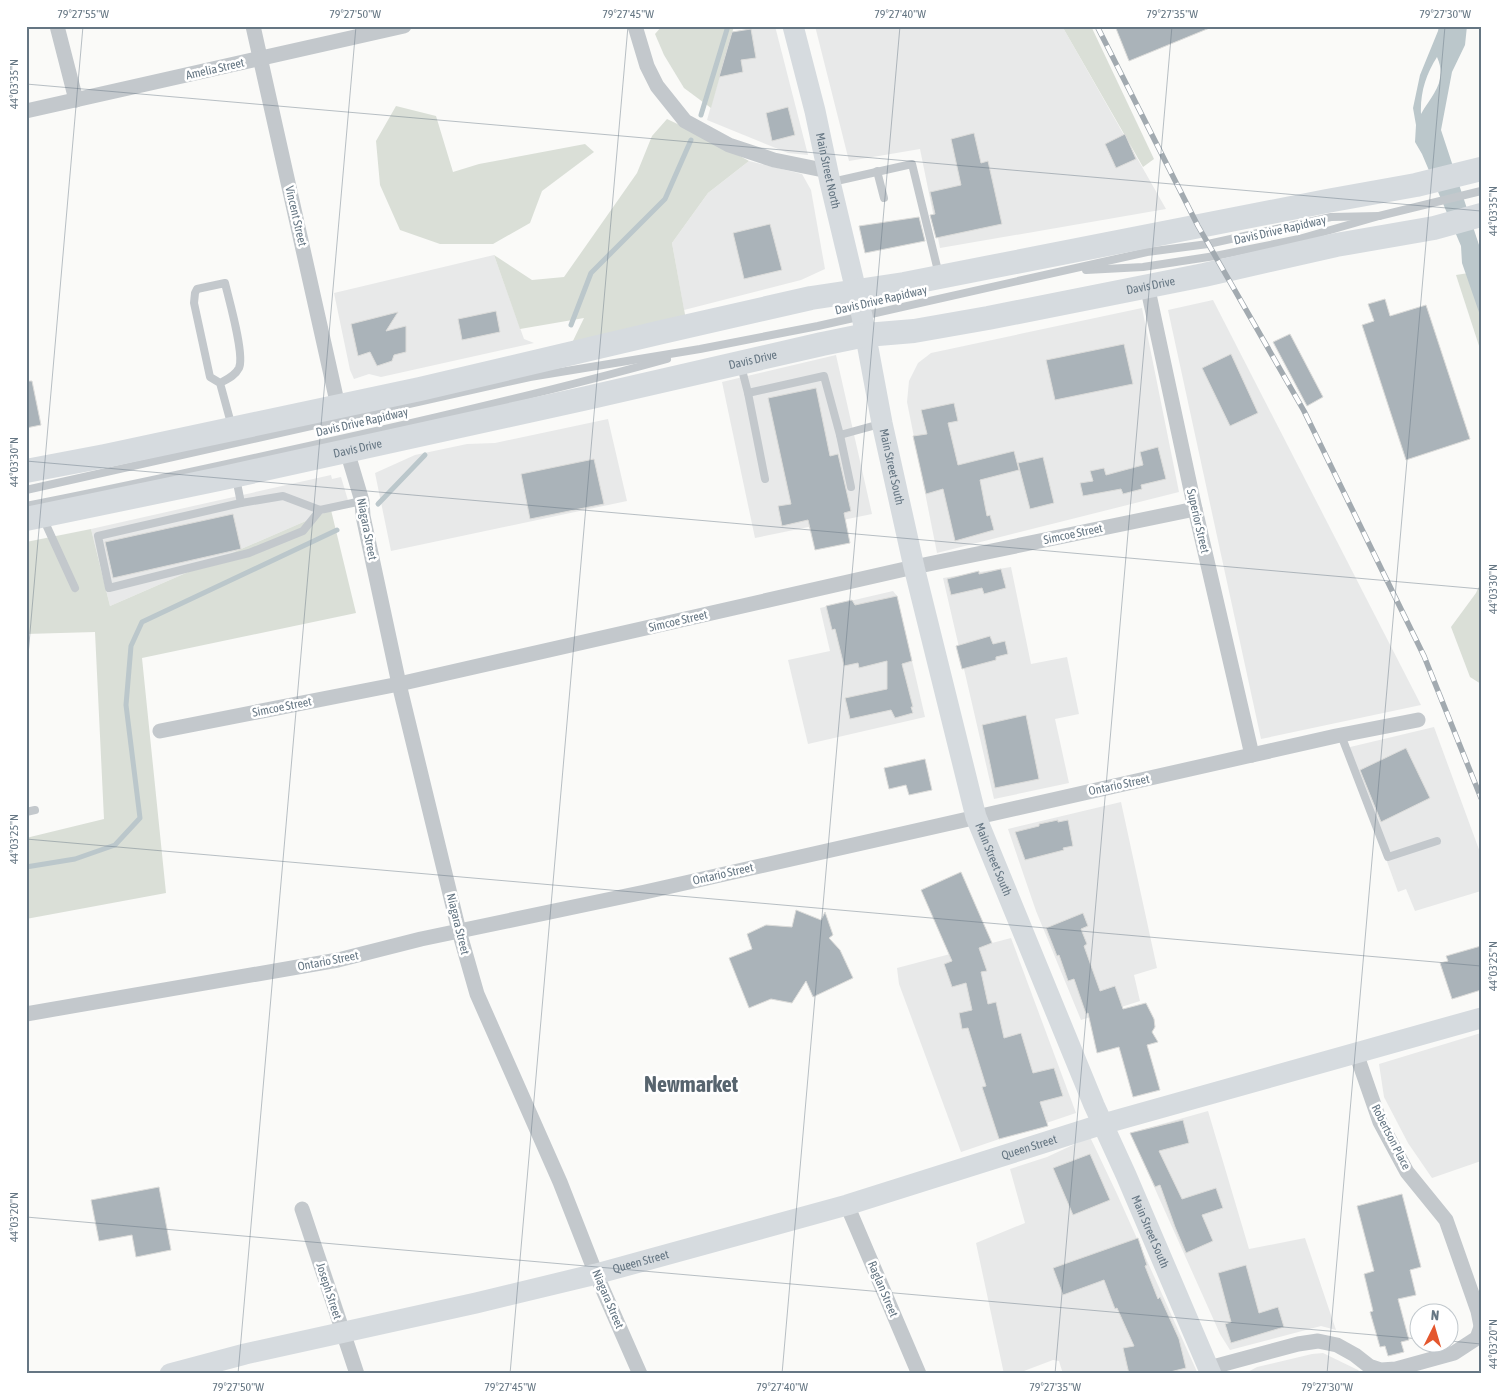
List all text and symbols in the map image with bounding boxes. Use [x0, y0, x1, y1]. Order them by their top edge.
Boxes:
text: 79°27'55"W [57, 7, 109, 21]
text: 79°27'50"W [329, 7, 381, 21]
text: 79°27'45"W [602, 7, 654, 21]
text: 79°27'40"W [874, 7, 926, 21]
text: 79°27'35"W [1146, 7, 1198, 21]
text: 79°27'30"W [1419, 7, 1471, 21]
street label: Amelia Street [184, 55, 246, 83]
text: 44°03'35"N [7, 59, 21, 109]
street label: Main Street North [813, 132, 843, 210]
street label: Vincent Street [282, 184, 310, 248]
text: 44°03'35"N [1486, 186, 1500, 236]
street label: Davis Drive Rapidway [1233, 213, 1327, 247]
street label: Davis Drive [1125, 274, 1176, 297]
street label: Davis Drive Rapidway [834, 283, 928, 317]
street label: Davis Drive [727, 348, 778, 372]
street label: Davis Drive Rapidway [315, 405, 409, 439]
street label: Main Street South [877, 427, 907, 506]
street label: Davis Drive [332, 436, 383, 461]
text: 44°03'30"N [7, 437, 21, 487]
street label: Superior Street [1184, 488, 1212, 555]
street label: Niagara Street [354, 497, 380, 562]
street label: Simcoe Street [1042, 521, 1104, 547]
text: 44°03'30"N [1486, 564, 1500, 614]
street label: Simcoe Street [647, 607, 709, 635]
street label: Simcoe Street [251, 694, 313, 720]
street label: Ontario Street [1087, 772, 1151, 798]
text: 44°03'25"N [7, 814, 21, 864]
street label: Main Street South [972, 821, 1015, 898]
street label: Ontario Street [691, 860, 755, 888]
street label: Niagara Street [444, 892, 473, 957]
text: 44°03'25"N [1486, 941, 1500, 991]
street label: Ontario Street [296, 948, 360, 974]
district label: Newmarket [644, 1071, 739, 1097]
street label: Robertson Place [1369, 1102, 1413, 1172]
street label: Queen Street [1000, 1132, 1059, 1163]
text: 44°03'20"N [7, 1192, 21, 1242]
street label: Main Street South [1129, 1193, 1172, 1270]
street label: Queen Street [611, 1247, 671, 1276]
street label: Raglan Street [865, 1259, 901, 1320]
street label: Joseph Street [313, 1261, 345, 1322]
street label: Niagara Street [589, 1267, 627, 1331]
north arrow [1410, 1302, 1460, 1352]
text: N [1430, 1307, 1440, 1323]
text: 44°03'20"N [1486, 1319, 1500, 1369]
text: 79°27'50"W [212, 1380, 264, 1394]
text: 79°27'45"W [484, 1380, 536, 1394]
text: 79°27'40"W [756, 1380, 808, 1394]
text: 79°27'35"W [1029, 1380, 1081, 1394]
text: 79°27'30"W [1301, 1380, 1353, 1394]

